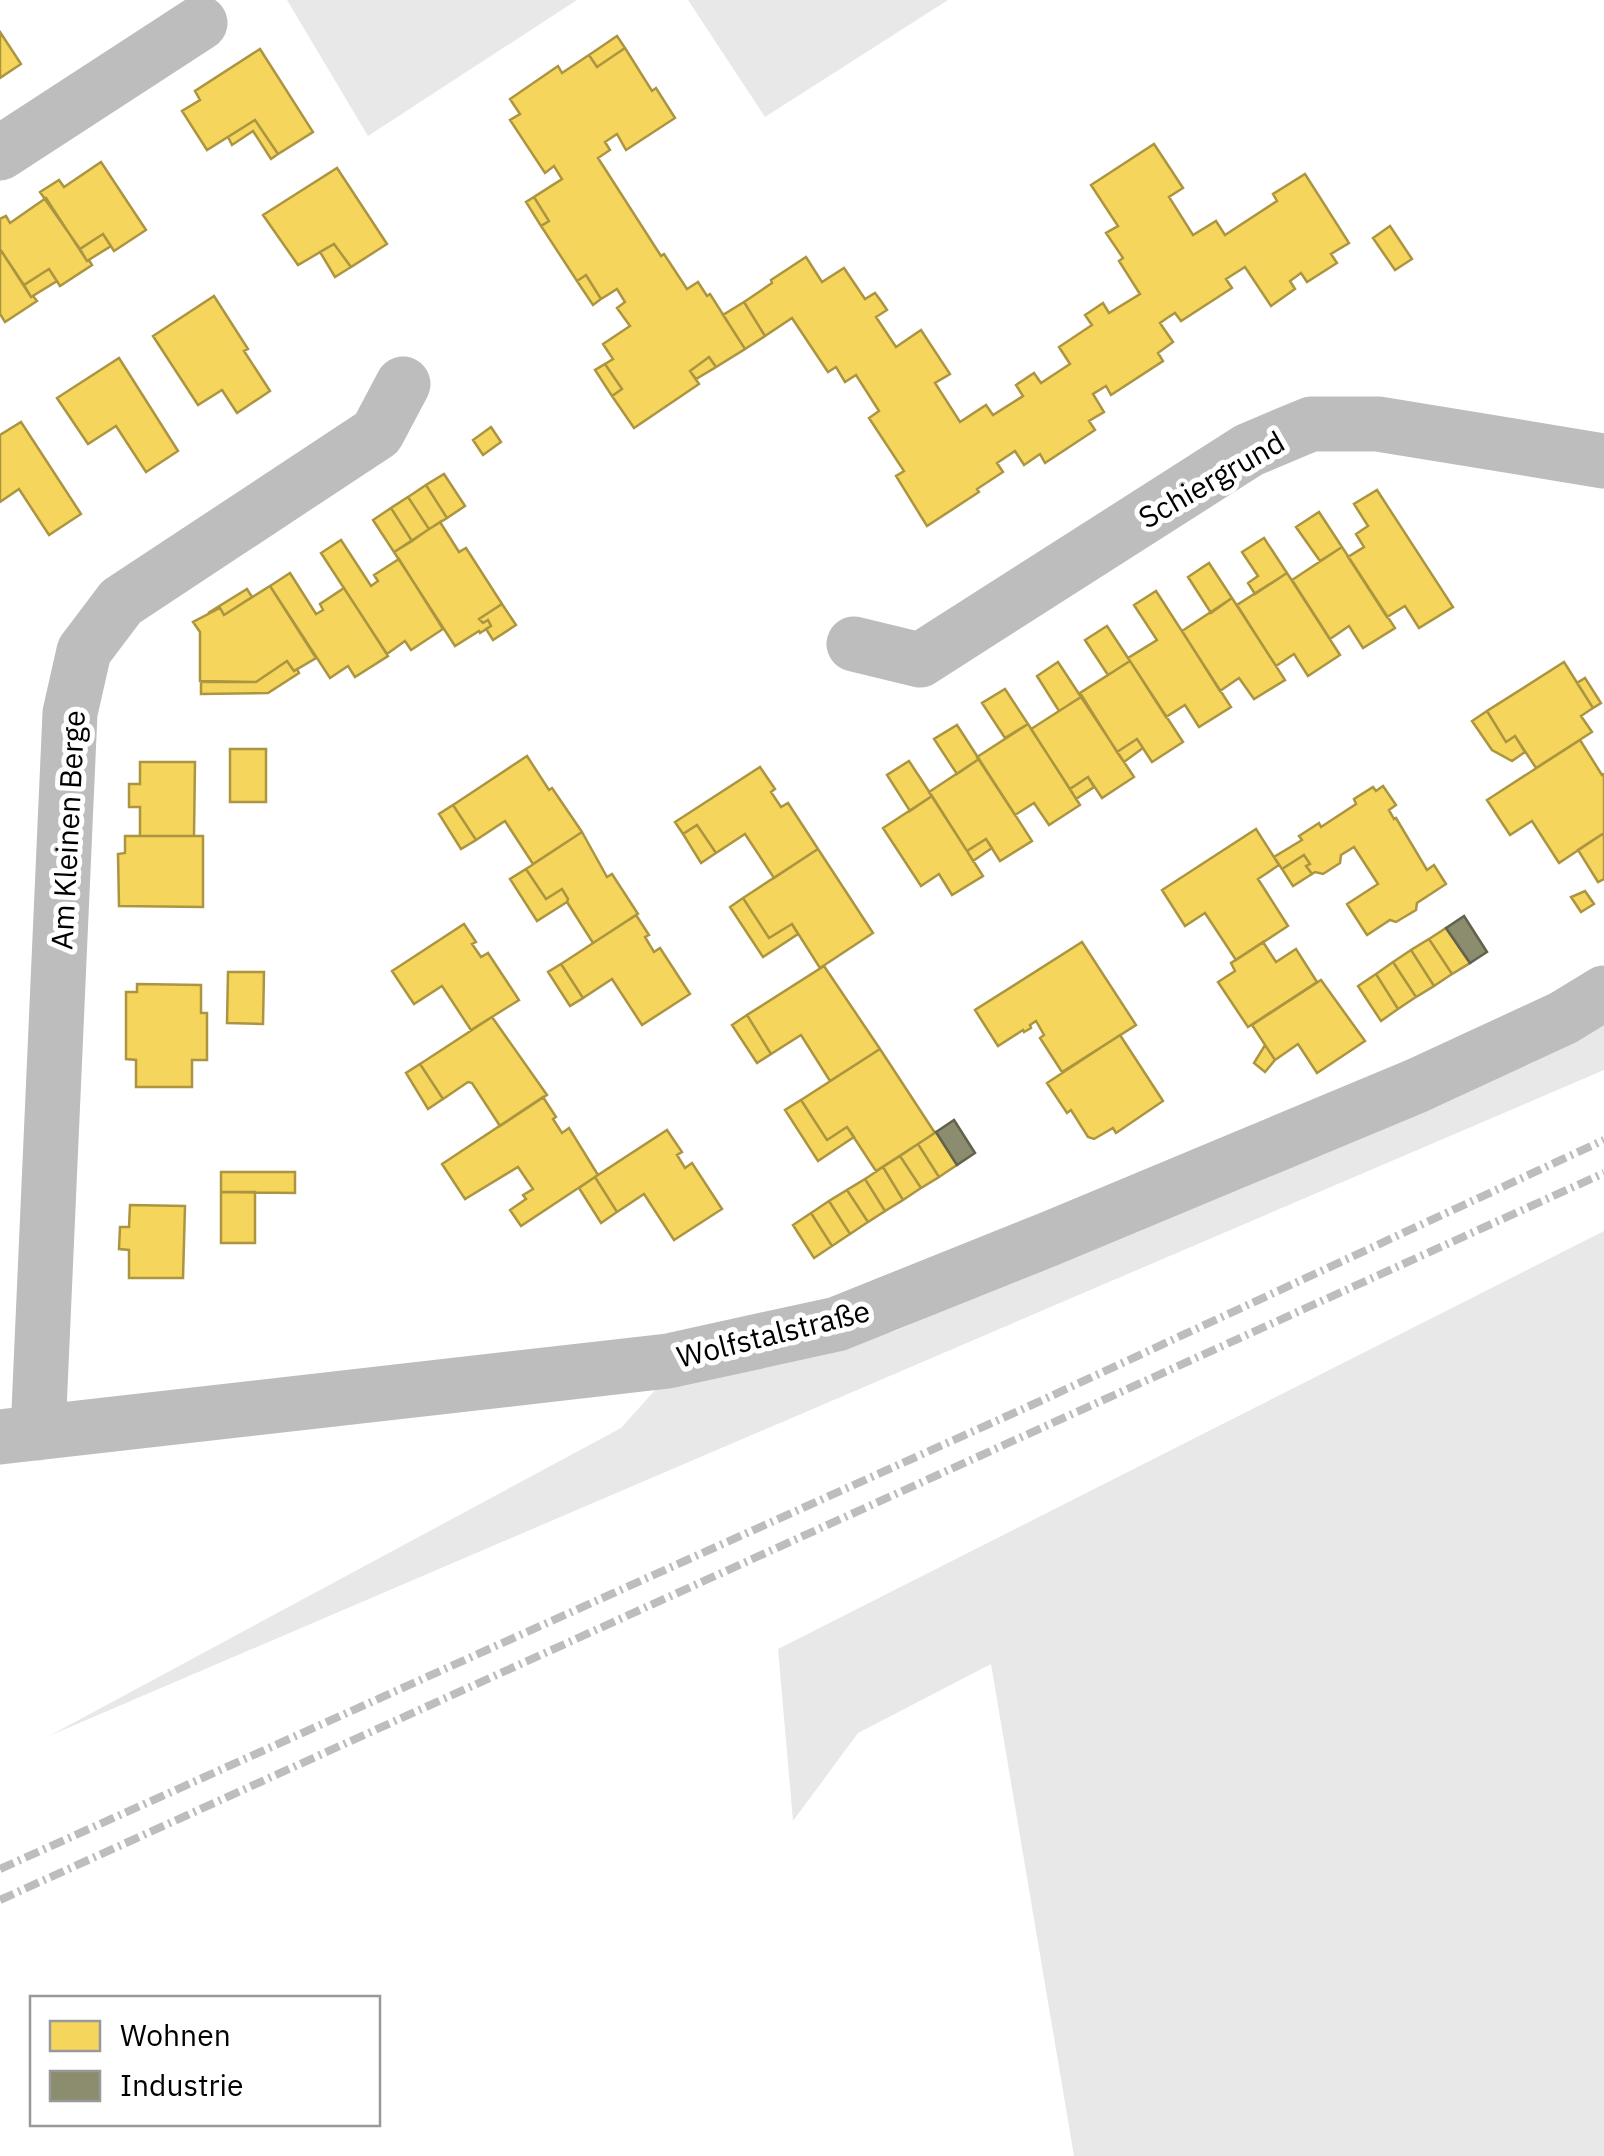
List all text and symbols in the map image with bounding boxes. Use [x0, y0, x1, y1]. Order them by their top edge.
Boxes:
street label: Schiergrund [1131, 422, 1291, 536]
street label: Am Kleinen Berge [41, 709, 93, 951]
street label: Wolfstalstraße [672, 1290, 874, 1376]
legend [30, 1996, 380, 2126]
text: Wohnen [120, 2015, 231, 2054]
text: Industrie [120, 2065, 243, 2104]

